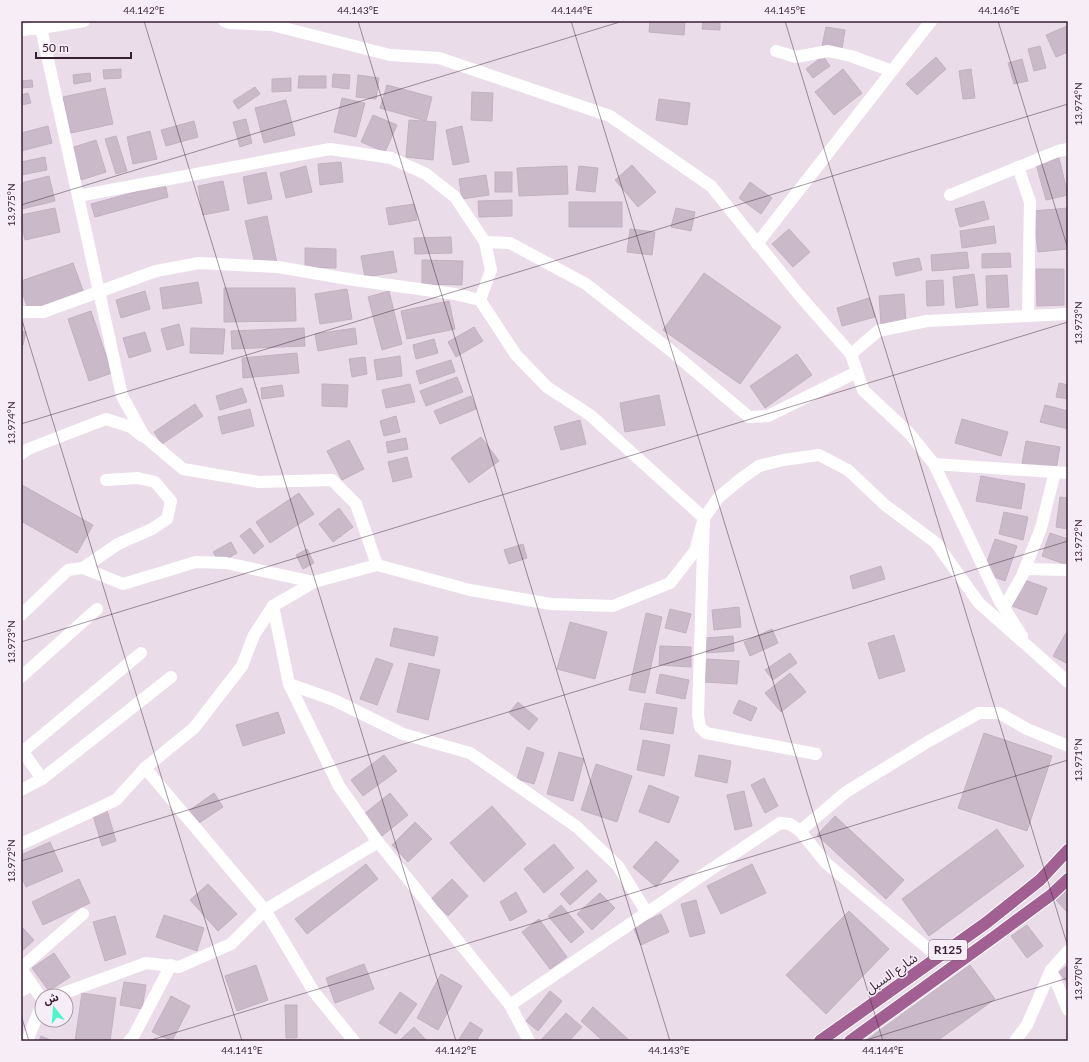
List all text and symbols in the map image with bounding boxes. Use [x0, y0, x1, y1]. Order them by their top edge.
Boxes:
text: 44.142°E [123, 4, 165, 16]
text: 44.143°E [337, 4, 379, 16]
text: 44.144°E [551, 4, 593, 16]
text: 44.145°E [764, 4, 806, 16]
text: 44.146°E [978, 4, 1020, 16]
scale bar [36, 34, 131, 60]
text: 50 m [42, 40, 69, 55]
text: 13.974°N [1072, 82, 1084, 126]
text: 13.975°N [5, 183, 17, 227]
text: 13.973°N [1072, 301, 1084, 345]
text: 13.974°N [5, 401, 17, 445]
text: 13.972°N [1072, 519, 1084, 563]
text: 13.973°N [5, 620, 17, 664]
text: 13.971°N [1072, 738, 1084, 782]
text: 13.972°N [5, 839, 17, 883]
road number: R125 [929, 940, 967, 960]
street label: شارع السبل [862, 949, 922, 999]
text: 13.970°N [1072, 957, 1084, 1001]
north arrow [34, 988, 74, 1028]
text: ش [42, 990, 60, 1007]
text: 44.141°E [221, 1044, 263, 1056]
text: 44.142°E [435, 1044, 477, 1056]
text: 44.143°E [648, 1044, 690, 1056]
text: 44.144°E [862, 1044, 904, 1056]

